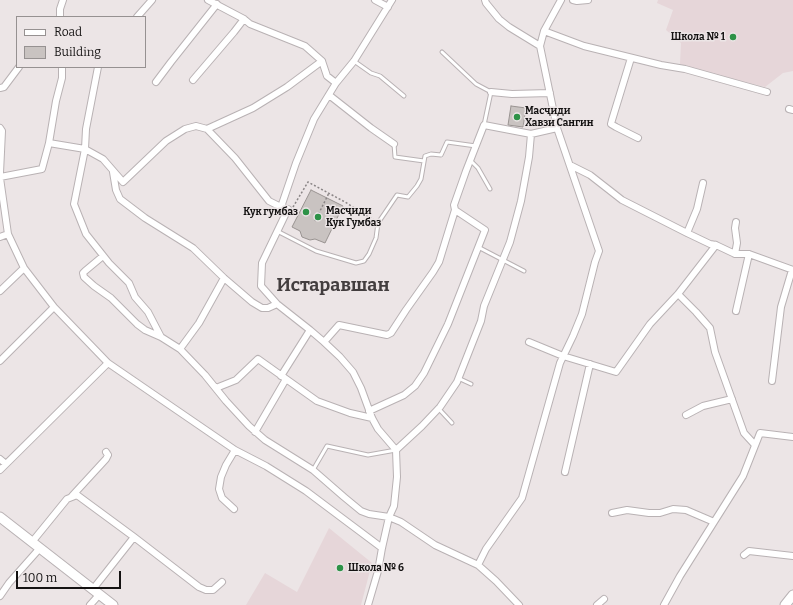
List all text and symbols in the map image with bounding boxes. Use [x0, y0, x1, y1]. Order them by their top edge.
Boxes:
legend [16, 16, 146, 68]
text: Road [54, 25, 82, 39]
place label: Школа № 1 [671, 31, 725, 43]
marker: Школа № 1 [728, 32, 738, 42]
text: Building [54, 45, 101, 59]
place label: Масҷиди Хавзи Сангин [525, 105, 594, 128]
marker: Масҷиди Хавзи Сангин [512, 112, 522, 122]
place label: Масҷиди Кук Гумбаз [326, 205, 381, 228]
place label: Кук гумбаз [243, 206, 298, 218]
marker: Кук гумбаз [301, 207, 311, 217]
marker: Масҷиди Кук Гумбаз [313, 212, 323, 222]
district label: Истаравшан [276, 275, 390, 297]
place label: Школа № 6 [348, 562, 404, 574]
scale bar [18, 563, 123, 589]
marker: Школа № 6 [335, 563, 345, 573]
text: 100 m [23, 571, 57, 585]

